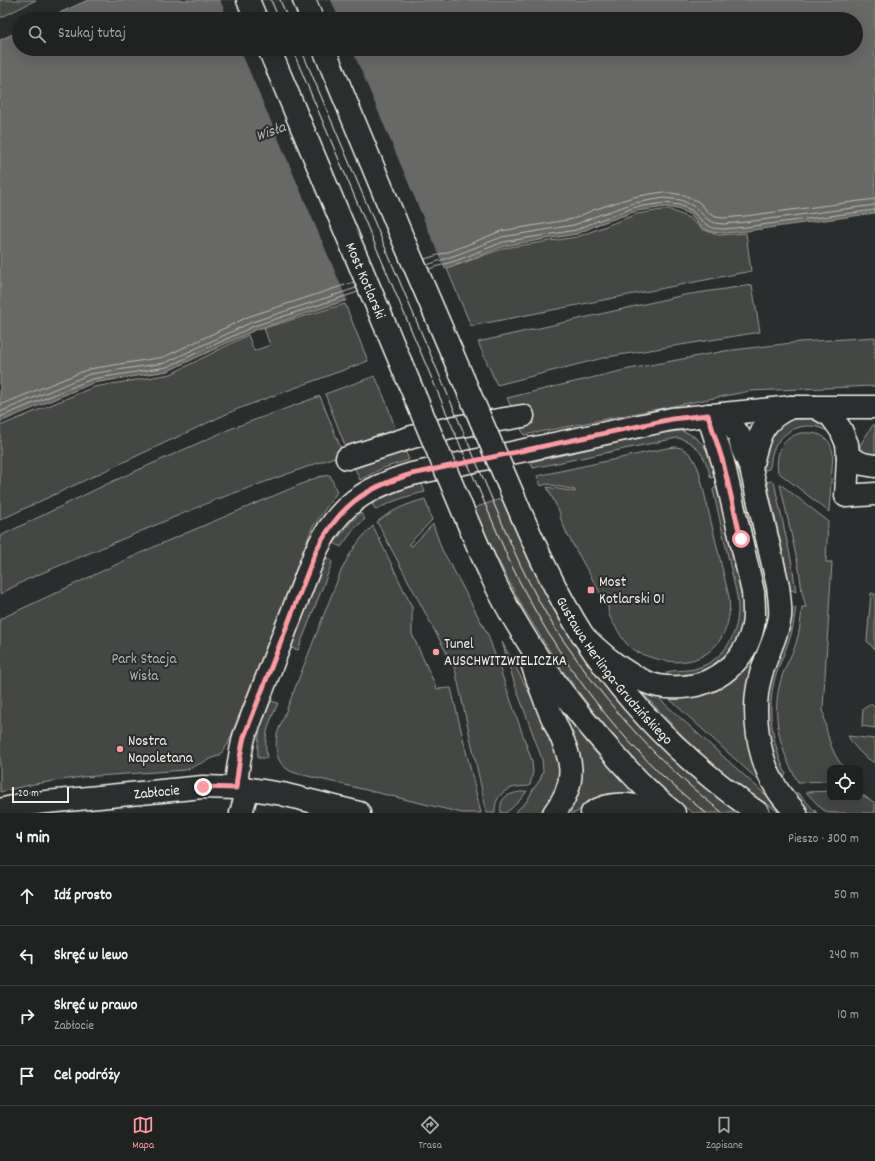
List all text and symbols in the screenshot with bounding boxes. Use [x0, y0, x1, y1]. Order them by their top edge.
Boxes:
search box [12, 12, 863, 56]
icon: search [26, 23, 48, 45]
text: Szukaj tutaj [58, 23, 126, 45]
water label: Wisła [253, 116, 290, 148]
street label: Most Kotlarski [338, 239, 390, 323]
route start [732, 530, 750, 548]
place label: Most Kotlarski 01 [599, 572, 664, 611]
marker: Most Kotlarski 01 [586, 585, 596, 595]
street label: Gustawa Herlinga-Grudzińskiego [549, 593, 677, 751]
place label: Tunel AUSCHWITZWIELICZKA [444, 634, 567, 673]
marker: Tunel AUSCHWITZWIELICZKA [431, 647, 441, 657]
park label: Park Stacja Wisła [111, 649, 178, 688]
place label: Nostra Napoletana [128, 731, 194, 770]
marker: Nostra Napoletana [115, 744, 125, 754]
map controls [827, 765, 863, 801]
button: locate [827, 765, 863, 801]
route end [194, 778, 212, 796]
street label: Zabłocie [133, 780, 181, 807]
scale bar [12, 785, 69, 804]
text: 20 m [18, 786, 39, 802]
text: 4 min [16, 827, 50, 851]
text: Pieszo · 300 m [788, 830, 859, 849]
icon: ahead [16, 885, 38, 907]
text: Idź prosto [54, 885, 112, 907]
text: 50 m [834, 886, 859, 905]
icon: left [16, 945, 38, 967]
text: Skręć w lewo [54, 945, 128, 967]
text: 240 m [829, 946, 859, 965]
text: Skręć w prawo [54, 995, 137, 1017]
icon: right [16, 1005, 38, 1027]
text: 10 m [837, 1006, 859, 1025]
text: Zabłocie [54, 1017, 94, 1036]
icon: arrive [16, 1065, 38, 1087]
text: Cel podróży [54, 1065, 120, 1087]
tab: Mapa [132, 1114, 154, 1154]
tab: Trasa [418, 1114, 442, 1154]
tab: Zapisane [706, 1114, 743, 1154]

